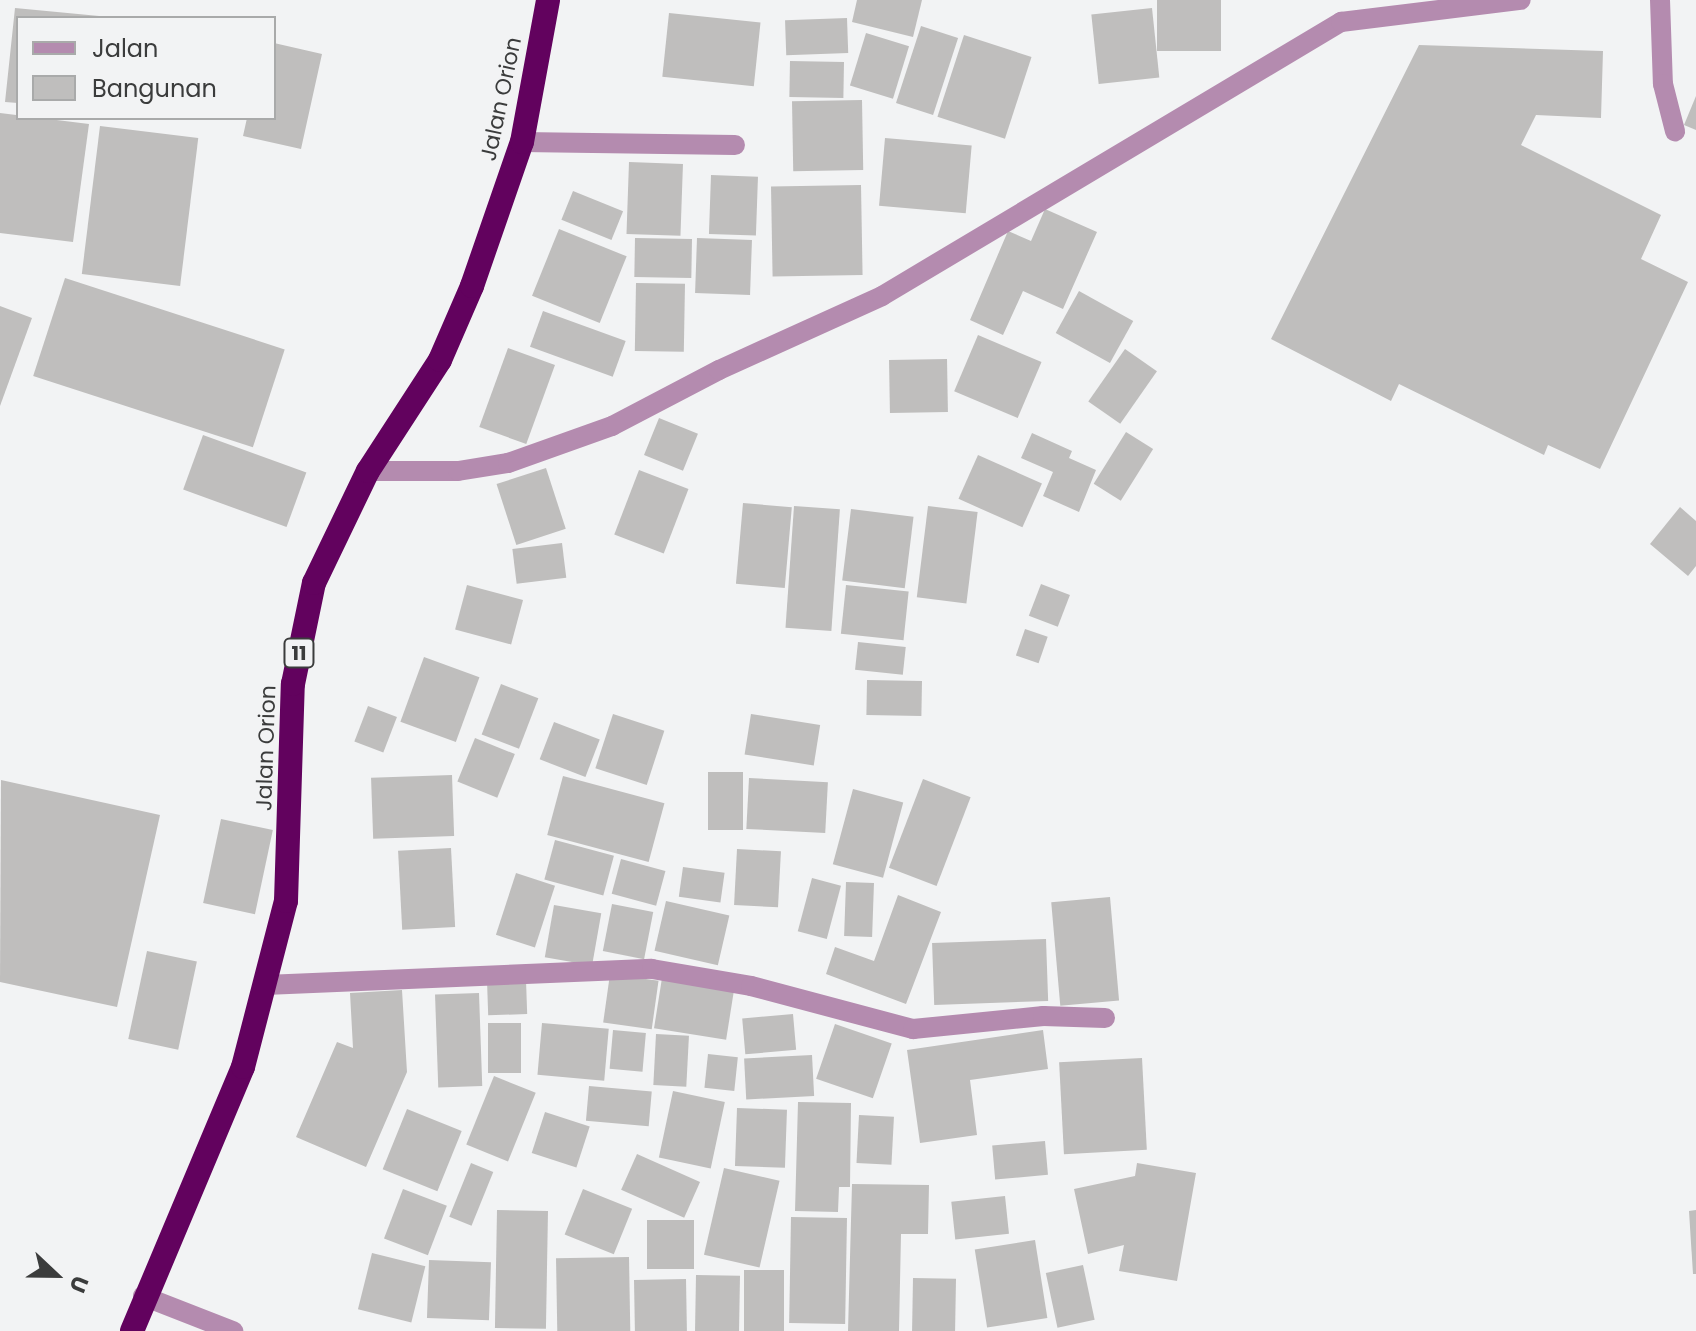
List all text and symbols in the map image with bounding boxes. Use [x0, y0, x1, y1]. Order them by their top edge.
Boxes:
legend [16, 16, 276, 120]
text: Jalan [92, 32, 158, 65]
street label: Jalan Orion [475, 35, 527, 163]
text: Bangunan [92, 72, 217, 105]
road number: 11 [283, 637, 315, 669]
street label: Jalan Orion [251, 685, 281, 811]
north arrow [16, 1235, 96, 1315]
text: U [61, 1271, 96, 1297]

